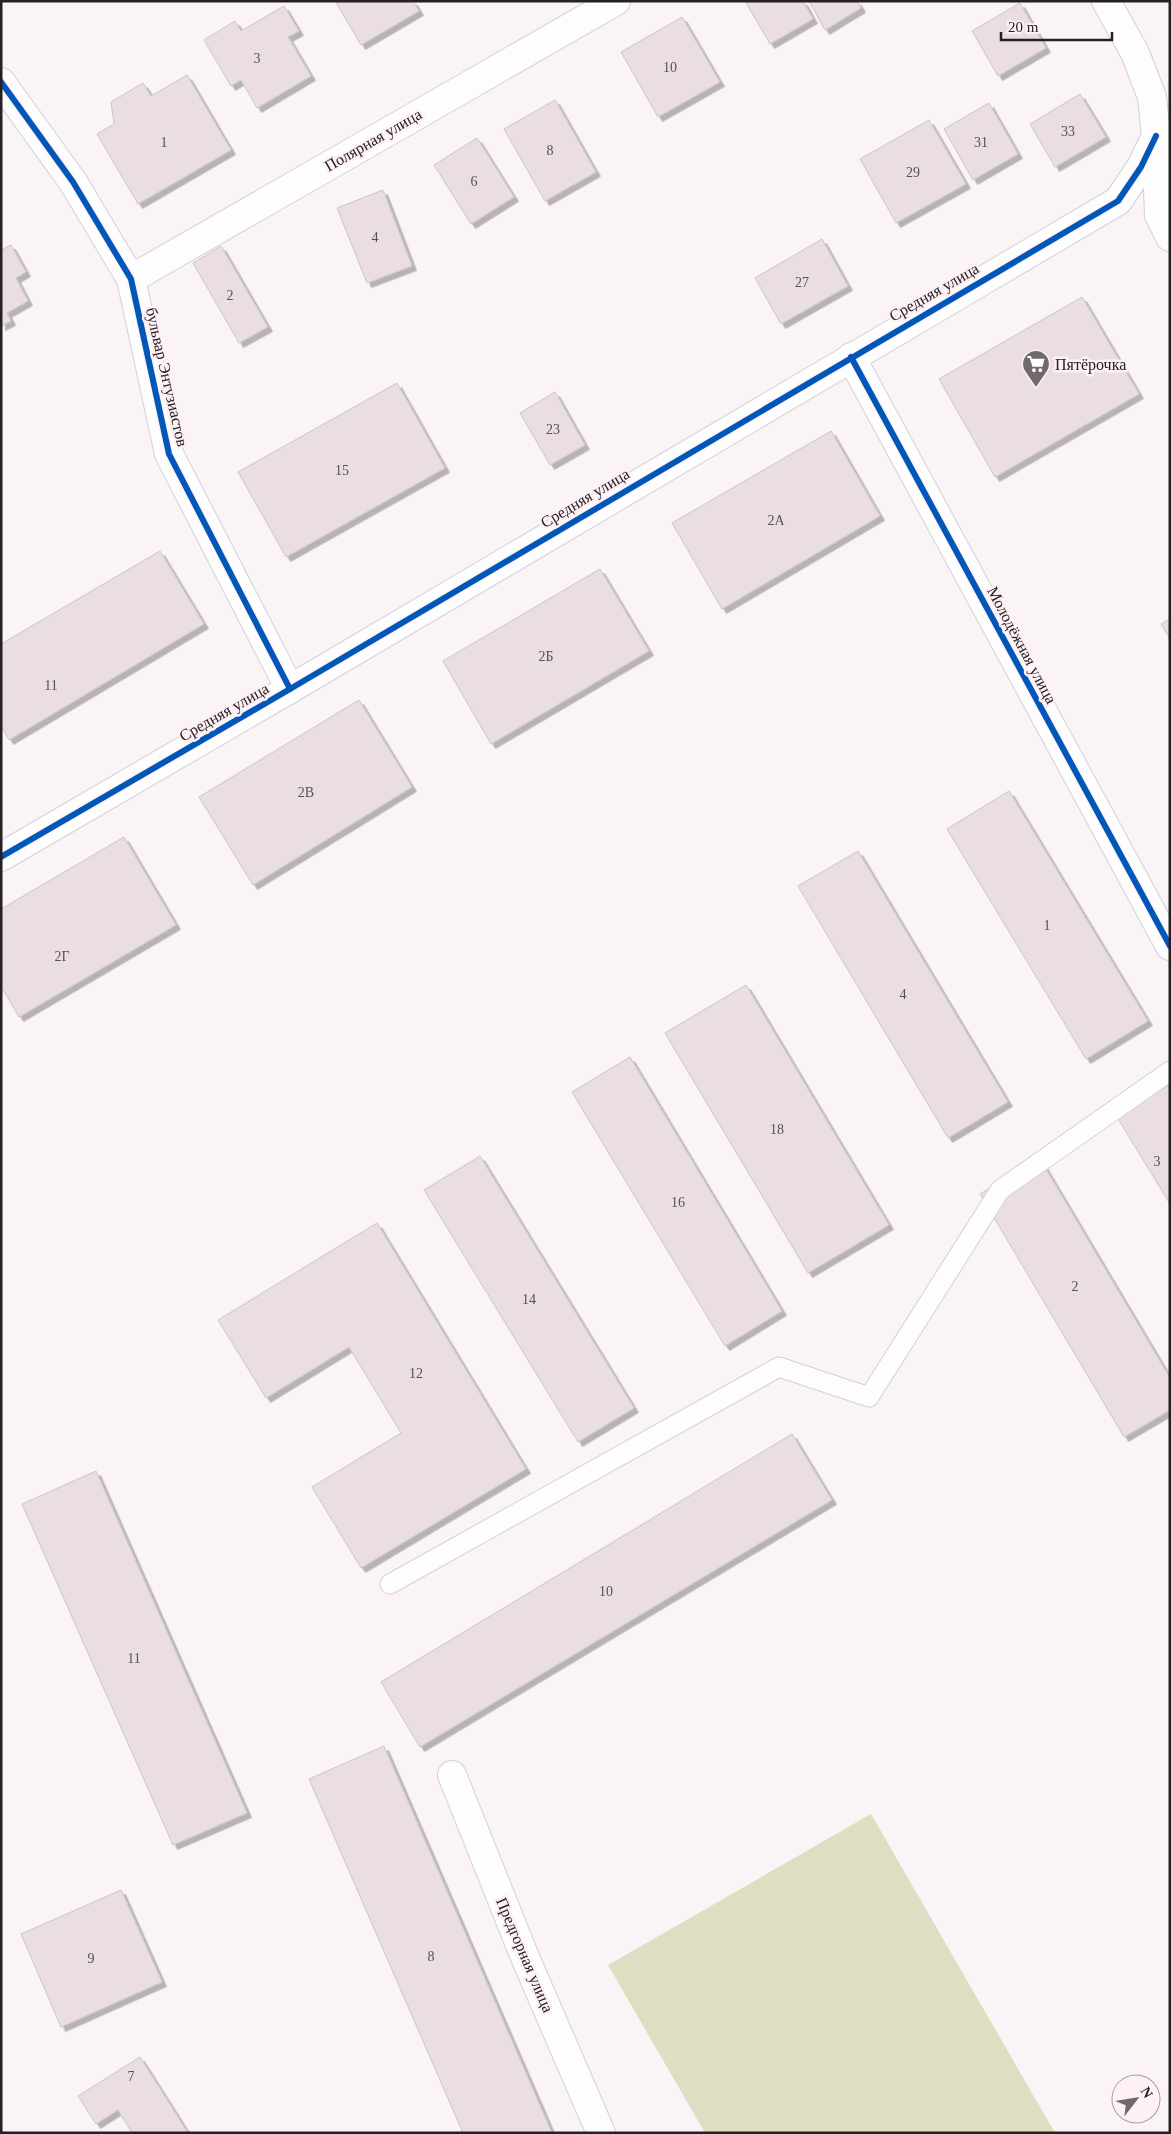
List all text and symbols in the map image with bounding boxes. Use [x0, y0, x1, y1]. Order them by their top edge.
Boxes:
scale bar [1001, 10, 1112, 42]
text: 20 m [1008, 19, 1039, 35]
house number: 3 [254, 51, 261, 66]
house number: 10 [663, 60, 677, 75]
street label: Полярная улица [321, 105, 425, 176]
house number: 33 [1061, 124, 1075, 139]
house number: 1 [161, 135, 168, 150]
house number: 31 [974, 135, 988, 150]
house number: 8 [547, 143, 554, 158]
house number: 29 [906, 165, 920, 180]
house number: 6 [471, 174, 478, 189]
house number: 4 [372, 230, 379, 245]
street label: Средняя улица [886, 260, 982, 325]
house number: 27 [795, 275, 809, 290]
house number: 2 [227, 288, 234, 303]
street label: бульвар Энтузиастов [142, 306, 191, 449]
supermarket icon: Пятёрочка [1021, 349, 1051, 388]
place label: Пятёрочка [1055, 356, 1126, 374]
house number: 23 [546, 422, 560, 437]
house number: 15 [335, 463, 349, 478]
street label: Средняя улица [538, 465, 633, 532]
house number: 2А [767, 513, 785, 528]
street label: Молодёжная улица [983, 584, 1060, 707]
house number: 2Б [538, 649, 554, 664]
house number: 11 [44, 678, 58, 693]
street label: Средняя улица [176, 680, 272, 745]
house number: 2В [298, 785, 314, 800]
house number: 1 [1044, 918, 1051, 933]
house number: 2Г [54, 949, 70, 964]
house number: 4 [900, 987, 907, 1002]
house number: 18 [770, 1122, 784, 1137]
house number: 3 [1154, 1154, 1161, 1169]
house number: 16 [671, 1195, 685, 1210]
house number: 2 [1072, 1279, 1079, 1294]
house number: 14 [522, 1292, 536, 1307]
house number: 12 [409, 1366, 423, 1381]
house number: 10 [599, 1584, 613, 1599]
house number: 11 [127, 1651, 141, 1666]
street label: Предгорная улица [492, 1895, 557, 2015]
house number: 8 [428, 1949, 435, 1964]
house number: 9 [88, 1951, 95, 1966]
house number: 7 [128, 2069, 135, 2084]
north arrow [1111, 2074, 1161, 2124]
text: N [1138, 2084, 1156, 2101]

